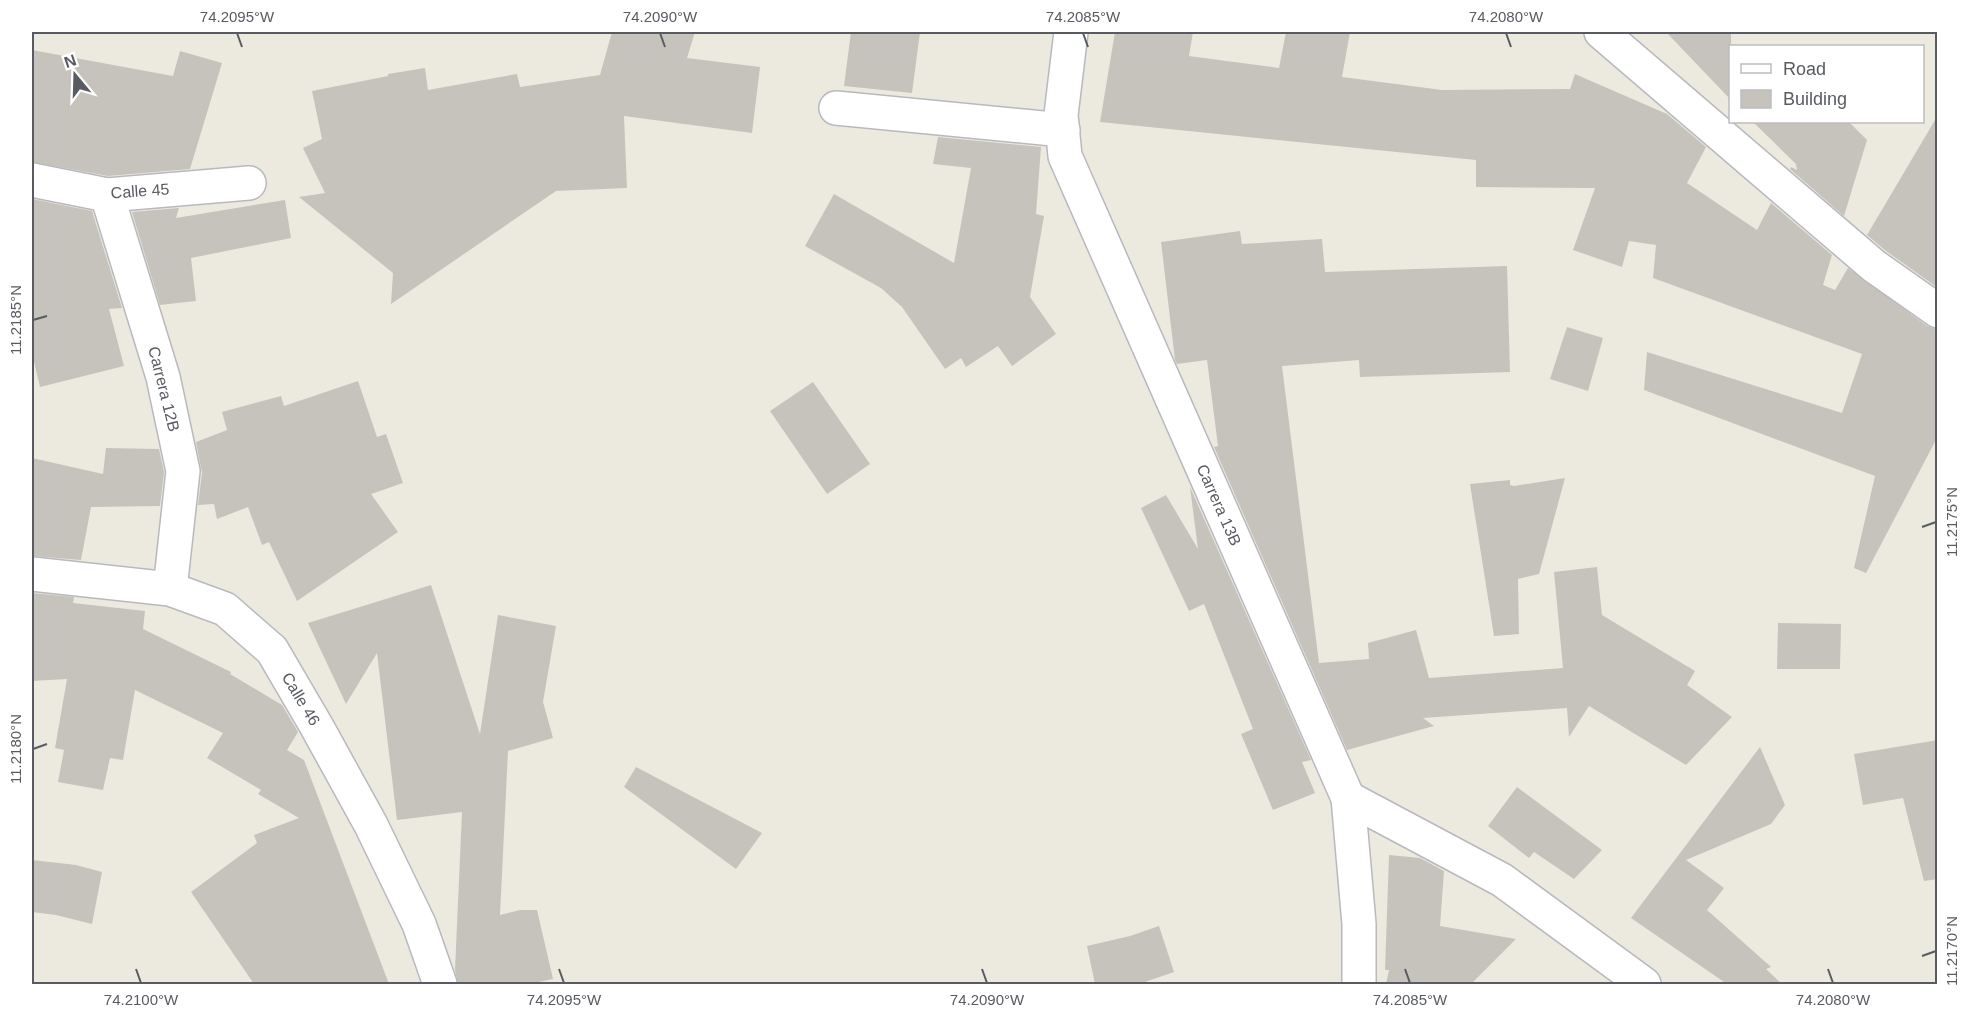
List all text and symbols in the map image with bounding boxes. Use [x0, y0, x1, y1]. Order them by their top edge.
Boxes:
text: 74.2095°W [200, 8, 275, 25]
text: 74.2090°W [623, 8, 698, 25]
text: 74.2085°W [1046, 8, 1121, 25]
text: 74.2080°W [1469, 8, 1544, 25]
north arrow [45, 45, 105, 105]
legend [1729, 45, 1924, 123]
text: N [62, 51, 79, 71]
text: Road [1783, 59, 1826, 79]
text: Building [1783, 89, 1847, 109]
street label: Calle 45 [110, 180, 170, 202]
text: 11.2185°N [7, 285, 24, 355]
street label: Carrera 12B [145, 345, 183, 433]
street label: Carrera 13B [1194, 462, 1244, 548]
text: 11.2175°N [1943, 487, 1960, 557]
street label: Calle 46 [279, 669, 323, 729]
text: 11.2180°N [7, 714, 24, 784]
text: 11.2170°N [1943, 916, 1960, 986]
text: 74.2100°W [104, 991, 179, 1008]
text: 74.2095°W [527, 991, 602, 1008]
text: 74.2090°W [950, 991, 1025, 1008]
text: 74.2085°W [1373, 991, 1448, 1008]
text: 74.2080°W [1796, 991, 1871, 1008]

